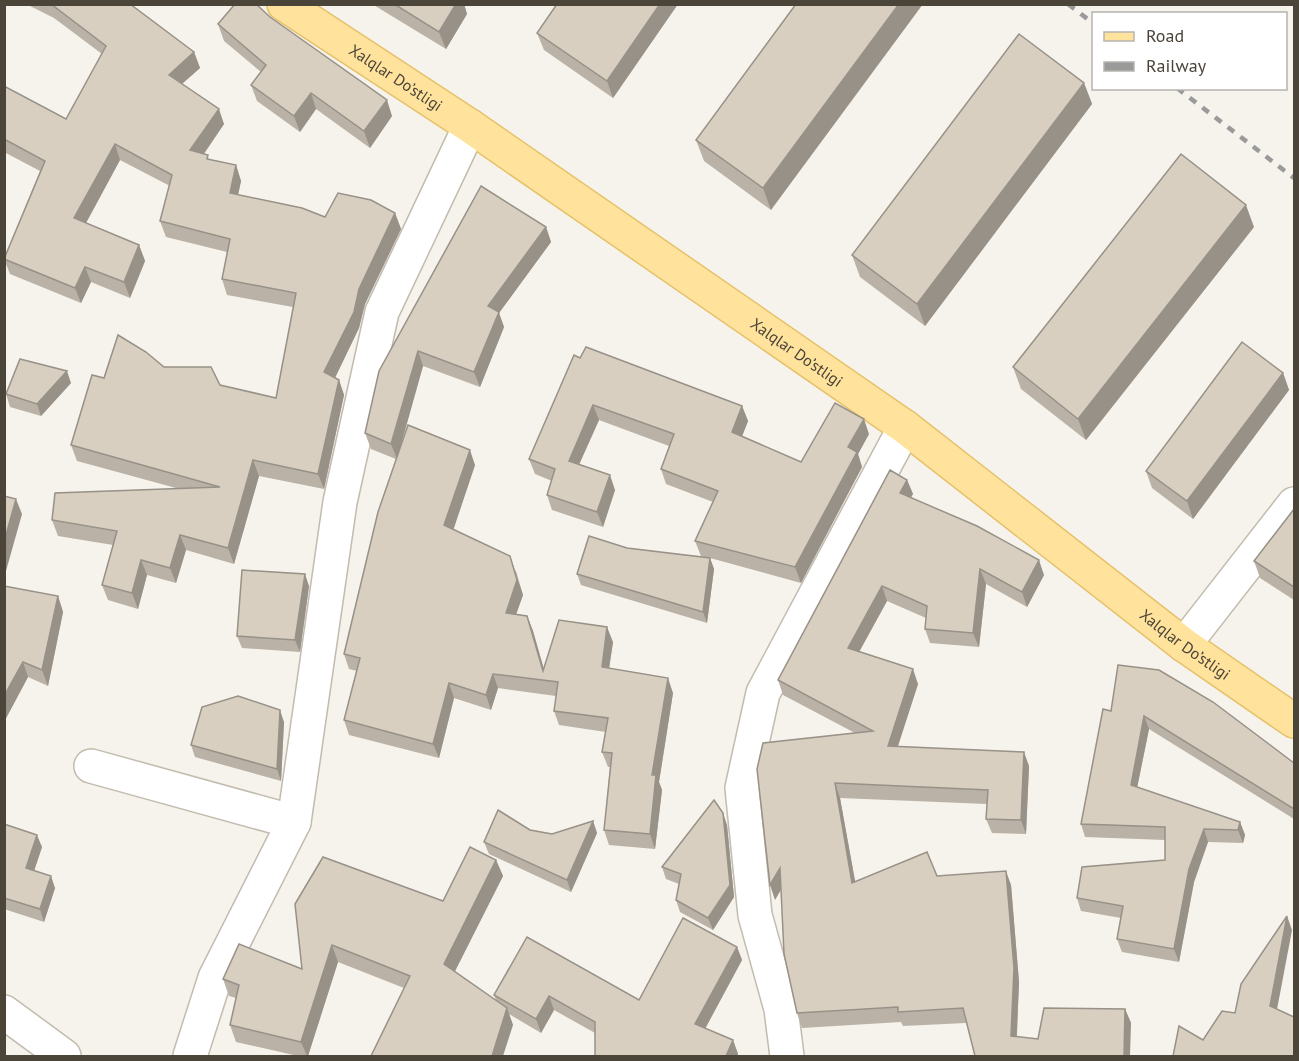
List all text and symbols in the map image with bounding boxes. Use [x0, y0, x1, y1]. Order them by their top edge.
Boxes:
legend [1092, 12, 1287, 90]
text: Road [1146, 24, 1184, 47]
street label: Xalqlar Do’stligi [346, 40, 446, 115]
text: Railway [1146, 54, 1207, 77]
street label: Xalqlar Do’stligi [747, 313, 847, 391]
street label: Xalqlar Do’stligi [1136, 604, 1234, 684]

